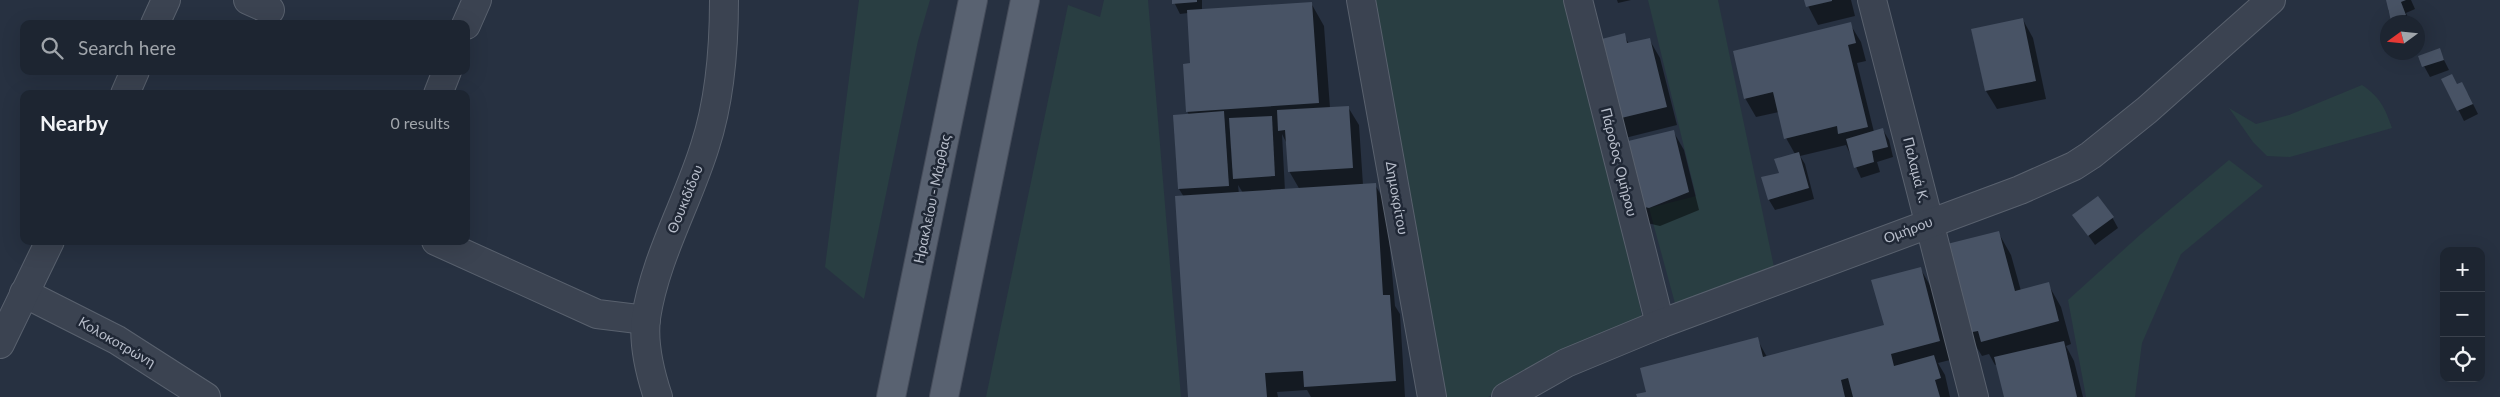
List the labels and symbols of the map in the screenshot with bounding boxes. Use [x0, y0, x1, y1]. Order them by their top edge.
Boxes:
north arrow [2380, 15, 2425, 60]
street label: Πάροδος Ομήρου [1598, 106, 1641, 218]
street label: Ηρακλείου - Μάρθας [910, 132, 954, 265]
street label: Παλαμά Κ. [1900, 135, 1933, 205]
street label: Δημοκρίτου [1383, 160, 1412, 236]
street label: Θουκιδίδου [663, 162, 706, 236]
street label: Ομήρου [1881, 212, 1935, 247]
street label: Κολοκοτρώνη [76, 313, 159, 370]

